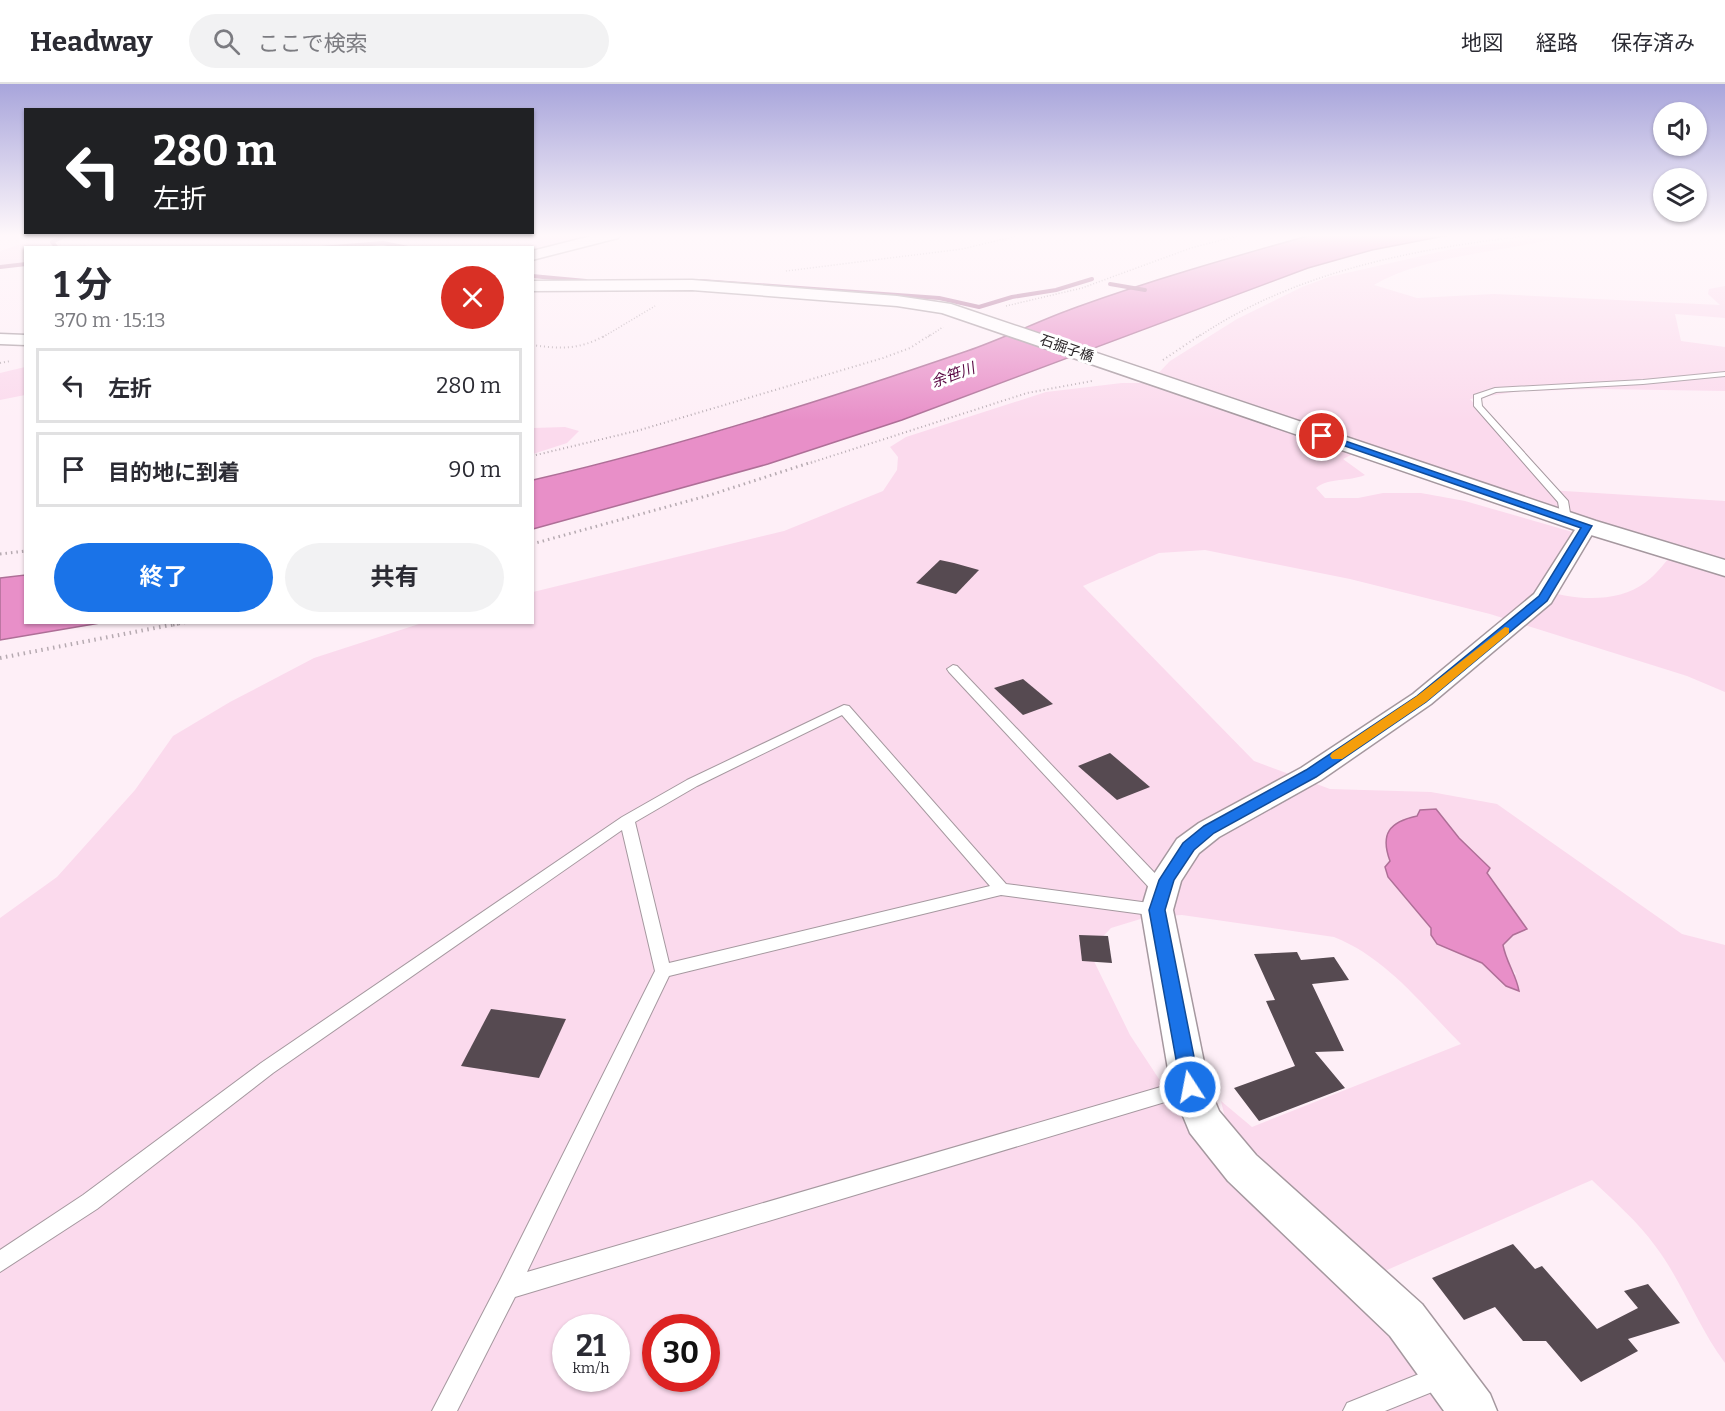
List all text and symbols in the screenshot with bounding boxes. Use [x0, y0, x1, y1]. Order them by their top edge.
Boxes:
search box [189, 14, 609, 68]
text: Headway [30, 25, 153, 58]
icon: search [210, 25, 243, 58]
text: ここで検索 [258, 30, 368, 57]
text: 地図 [1461, 30, 1503, 56]
text: 経路 [1536, 30, 1578, 56]
text: 保存済み [1611, 30, 1695, 56]
map controls [1653, 102, 1707, 222]
button: sound [1653, 102, 1707, 156]
text: 280 m [153, 126, 276, 176]
icon: left [54, 132, 132, 210]
button: layers [1653, 168, 1707, 222]
text: 左折 [153, 183, 207, 215]
text: 1 分 [54, 263, 112, 307]
button: close [441, 266, 504, 329]
text: 370 m · 15:13 [54, 308, 166, 332]
street label: 石掘子橋 [1038, 331, 1096, 366]
water label: 余笹川 [929, 358, 979, 391]
icon: left [57, 369, 90, 402]
text: 280 m [436, 372, 501, 399]
text: 左折 [108, 375, 152, 402]
pin [1296, 410, 1347, 461]
icon: arrive [1305, 419, 1338, 452]
icon: arrive [57, 453, 90, 486]
text: 90 m [449, 456, 501, 483]
text: 目的地に到着 [108, 459, 240, 486]
button: 終了 [54, 543, 273, 612]
button: 共有 [285, 543, 504, 612]
position arrow [1158, 1055, 1222, 1119]
speed limit sign: 30 [642, 1314, 720, 1392]
text: 21 [576, 1328, 606, 1364]
text: km/h [572, 1359, 610, 1377]

